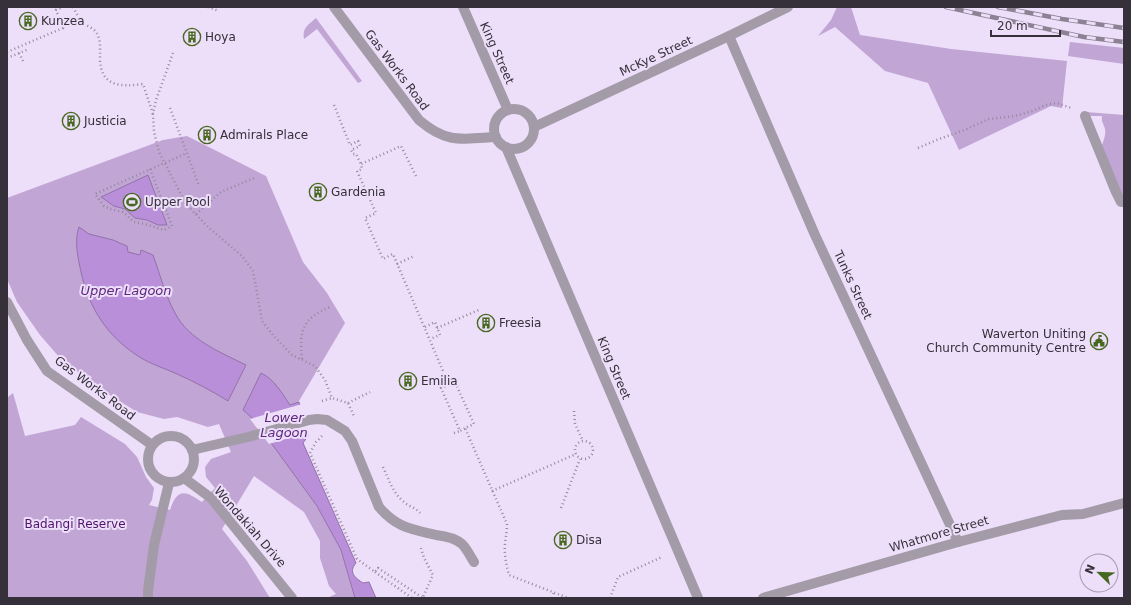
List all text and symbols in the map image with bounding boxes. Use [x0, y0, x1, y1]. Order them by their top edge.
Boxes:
building icon: Kunzea [18, 11, 38, 31]
scale bar [991, 12, 1060, 38]
place label: Kunzea [41, 14, 85, 28]
text: 20 m [997, 19, 1028, 33]
street label: King Street [477, 20, 517, 87]
building icon: Hoya [182, 27, 202, 47]
street label: Gas Works Road [362, 27, 432, 113]
place label: Hoya [205, 30, 236, 44]
street label: McKye Street [617, 33, 695, 79]
building icon: Justicia [61, 111, 81, 131]
place label: Justicia [83, 114, 127, 128]
building icon: Admirals Place [197, 125, 217, 145]
place label: Admirals Place [220, 128, 308, 142]
building icon: Gardenia [308, 182, 328, 202]
place label: Gardenia [331, 185, 386, 199]
sports icon: Upper Pool [122, 192, 142, 212]
place label: Upper Pool [145, 195, 210, 209]
street label: Tunks Street [831, 248, 875, 322]
water label: Upper Lagoon [80, 283, 172, 298]
building icon: Freesia [476, 313, 496, 333]
place label: Freesia [499, 316, 541, 330]
place label: Waverton Uniting Church Community Centre [926, 327, 1086, 355]
public building icon: Waverton Uniting Church Community Centre [1089, 331, 1109, 351]
street label: King Street [595, 335, 634, 402]
street label: Gas Works Road [52, 353, 138, 423]
building icon: Emilia [398, 371, 418, 391]
place label: Emilia [421, 374, 458, 388]
water label: Lower Lagoon [260, 410, 308, 440]
street label: Wondakiah Drive [211, 484, 289, 570]
street label: Whatmore Street [888, 513, 991, 555]
park label: Badangi Reserve [24, 517, 126, 531]
building icon: Disa [553, 530, 573, 550]
place label: Disa [576, 533, 602, 547]
north arrow [1079, 553, 1119, 593]
text: N [1082, 563, 1098, 576]

